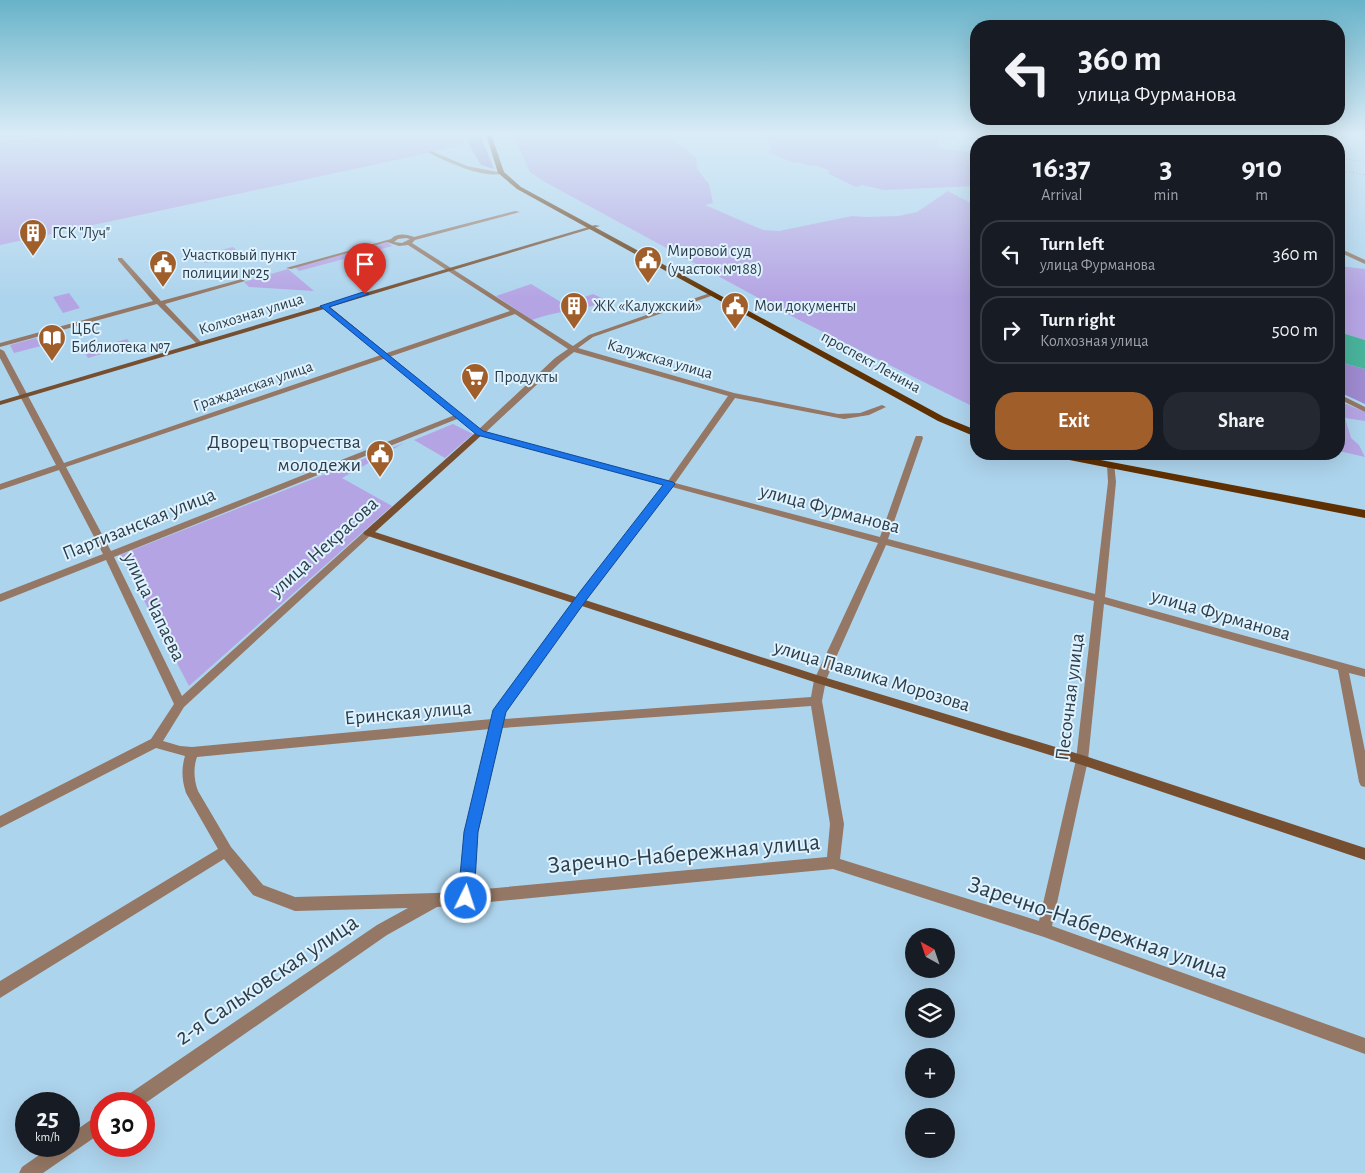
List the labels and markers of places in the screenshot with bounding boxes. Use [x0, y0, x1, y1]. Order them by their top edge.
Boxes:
building icon: ГСК "Луч" [18, 218, 48, 257]
place label: ГСК "Луч" [52, 225, 110, 242]
pin [344, 243, 386, 294]
place label: Мировой суд (участок №188) [667, 243, 762, 278]
public building icon: Мировой суд (участок №188) [633, 245, 663, 284]
place label: Участковый пункт полиции №25 [182, 247, 297, 281]
public building icon: Участковый пункт полиции №25 [148, 249, 178, 288]
building icon: ЖК «Калужский» [559, 291, 589, 330]
public building icon: Мои документы [720, 291, 750, 330]
place label: ЖК «Калужский» [593, 298, 702, 315]
place label: Мои документы [754, 298, 857, 315]
place label: ЦБС Библиотека №7 [71, 321, 170, 355]
library icon: ЦБС Библиотека №7 [37, 323, 67, 362]
supermarket icon: Продукты [460, 362, 490, 401]
place label: Продукты [494, 369, 558, 386]
place label: Дворец творчества молодежи [207, 432, 361, 475]
public building icon: Дворец творчества молодежи [365, 439, 395, 478]

